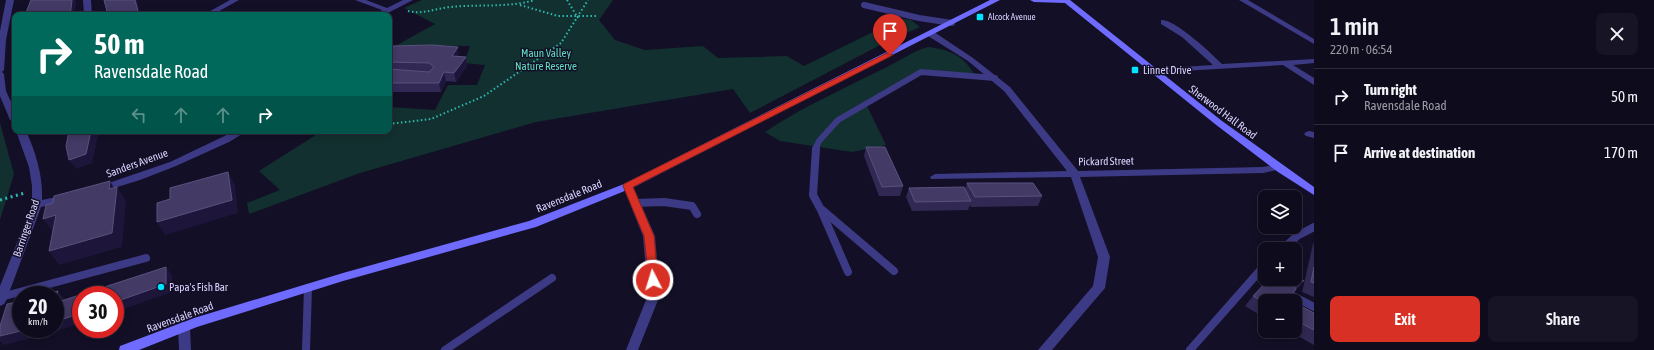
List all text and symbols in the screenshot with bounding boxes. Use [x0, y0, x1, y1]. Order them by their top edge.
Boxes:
marker: Alcock Avenue [975, 12, 985, 22]
place label: Alcock Avenue [988, 12, 1036, 22]
text: 1 min [1330, 13, 1379, 40]
button: close [1596, 13, 1638, 55]
pin [873, 14, 907, 55]
icon: arrive [879, 20, 901, 42]
icon: right [28, 28, 80, 80]
text: 50 m [94, 28, 144, 60]
text: 220 m · 06:54 [1330, 42, 1393, 57]
park label: Maun Valley Nature Reserve [515, 47, 577, 72]
text: Ravensdale Road [94, 61, 208, 82]
place label: Linnet Drive [1143, 64, 1191, 76]
marker: Linnet Drive [1130, 65, 1140, 75]
text: Turn right [1364, 81, 1417, 98]
street label: Sherwood Hall Road [1187, 83, 1259, 141]
icon: right [1330, 86, 1352, 108]
text: 50 m [1611, 88, 1638, 105]
text: Ravensdale Road [1364, 98, 1447, 113]
icon: left [128, 104, 150, 126]
icon: ahead [170, 104, 192, 126]
icon: ahead [212, 104, 234, 126]
icon: right [254, 104, 276, 126]
icon: arrive [1330, 142, 1352, 164]
text: Arrive at destination [1364, 144, 1475, 161]
text: 170 m [1604, 144, 1638, 161]
street label: Sanders Avenue [105, 146, 169, 180]
street label: Pickard Street [1078, 155, 1134, 167]
street label: Ravensdale Road [534, 177, 604, 215]
map controls [1258, 190, 1302, 338]
button: layers [1258, 190, 1302, 234]
street label: Barringer Road [11, 198, 41, 258]
button: + [1258, 242, 1302, 286]
position arrow [632, 259, 674, 301]
place label: Papa's Fish Bar [169, 281, 229, 293]
marker: Papa's Fish Bar [156, 282, 166, 292]
speed limit sign: 30 [72, 286, 124, 338]
button: − [1258, 294, 1302, 338]
text: 20 [29, 295, 47, 318]
button: Exit [1330, 296, 1480, 342]
button: Share [1488, 296, 1638, 342]
street label: Ravensdale Road [145, 299, 215, 335]
text: km/h [28, 316, 48, 327]

